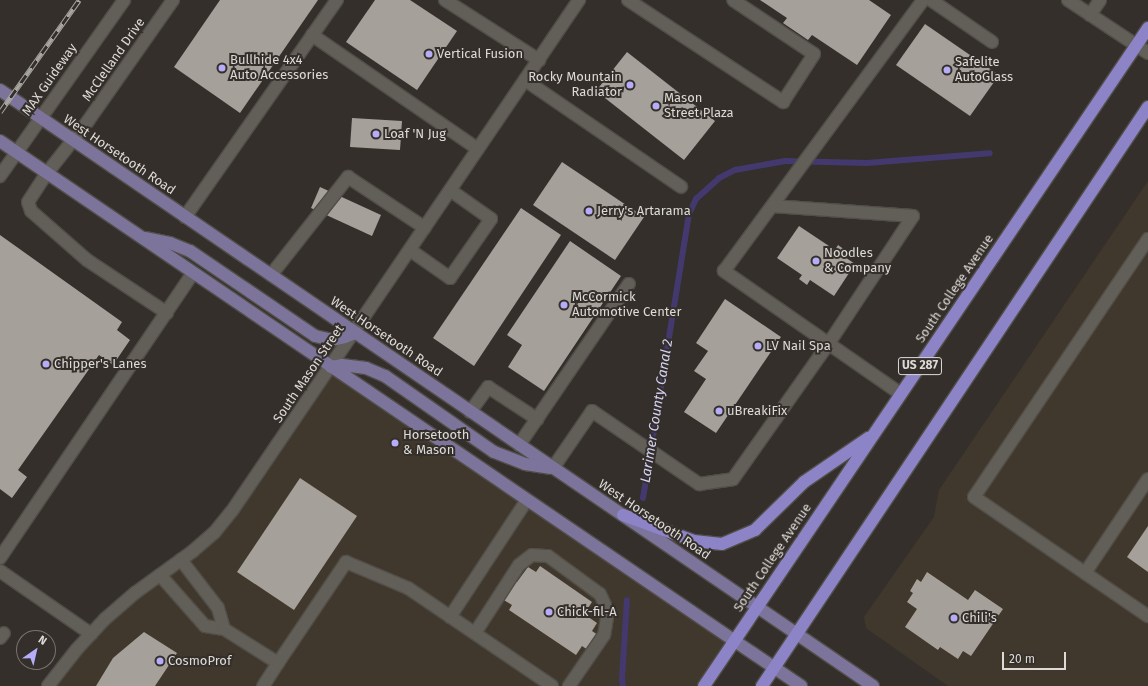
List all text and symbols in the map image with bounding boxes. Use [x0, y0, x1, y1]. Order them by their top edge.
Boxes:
street label: McClelland Drive [79, 15, 149, 105]
street label: MAX Guideway [19, 41, 81, 119]
place label: Vertical Fusion [437, 46, 523, 62]
marker: Vertical Fusion [424, 49, 434, 59]
place label: Bullhide 4x4 Auto Accessories [230, 53, 328, 84]
place label: Safelite AutoGlass [955, 55, 1013, 86]
marker: Bullhide 4x4 Auto Accessories [217, 63, 227, 73]
marker: Safelite AutoGlass [942, 65, 952, 75]
place label: Rocky Mountain Radiator [528, 70, 622, 101]
marker: Rocky Mountain Radiator [625, 80, 635, 90]
place label: Mason Street Plaza [664, 91, 734, 122]
marker: Mason Street Plaza [651, 101, 661, 111]
street label: West Horsetooth Road [60, 112, 178, 198]
place label: Loaf 'N Jug [384, 126, 446, 142]
marker: Loaf 'N Jug [371, 129, 381, 139]
place label: Jerry's Artarama [597, 203, 691, 219]
marker: Jerry's Artarama [584, 206, 594, 216]
street label: South College Avenue [913, 232, 997, 346]
place label: Noodles & Company [824, 246, 891, 277]
marker: Noodles & Company [811, 256, 821, 266]
place label: McCormick Automotive Center [572, 290, 681, 321]
street label: West Horsetooth Road [327, 294, 445, 380]
marker: McCormick Automotive Center [559, 300, 569, 310]
street label: South Mason Street [270, 322, 348, 426]
water label: Larimer County Canal 2 [637, 338, 677, 484]
place label: LV Nail Spa [766, 338, 831, 354]
marker: LV Nail Spa [753, 341, 763, 351]
place label: Chipper's Lanes [54, 356, 146, 372]
road number: US 287 [897, 356, 943, 376]
marker: Chipper's Lanes [41, 359, 51, 369]
place label: uBreakiFix [727, 403, 787, 419]
marker: uBreakiFix [714, 406, 724, 416]
place label: Horsetooth & Mason [403, 428, 469, 459]
marker: Horsetooth & Mason [390, 438, 400, 448]
street label: West Horsetooth Road [595, 477, 713, 563]
street label: South College Avenue [731, 501, 815, 615]
place label: Chick-fil-A [557, 604, 617, 620]
marker: Chick-fil-A [544, 607, 554, 617]
place label: Chili's [962, 610, 997, 626]
marker: Chili's [949, 613, 959, 623]
north arrow [16, 630, 56, 670]
text: N [36, 633, 49, 648]
scale bar [1004, 644, 1068, 670]
text: 20 m [1009, 652, 1035, 666]
place label: CosmoProf [168, 653, 231, 669]
marker: CosmoProf [155, 656, 165, 666]

